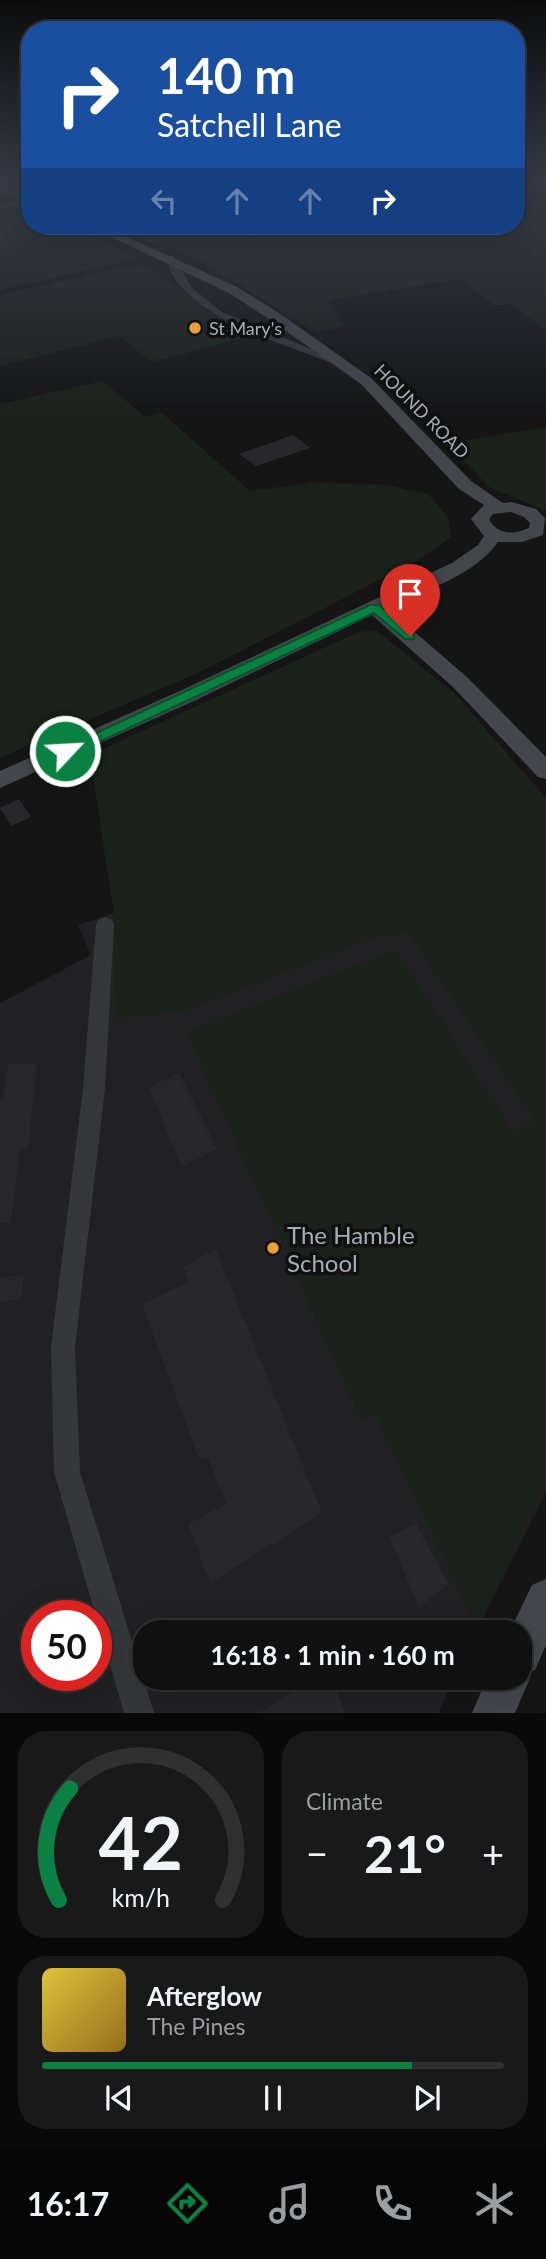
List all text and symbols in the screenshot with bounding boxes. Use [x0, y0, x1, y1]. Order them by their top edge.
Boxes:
text: 140 m [157, 46, 295, 104]
icon: right [42, 49, 133, 140]
text: Satchell Lane [157, 105, 342, 144]
icon: left [145, 182, 183, 220]
icon: ahead [218, 182, 256, 220]
icon: ahead [291, 182, 329, 220]
icon: right [364, 182, 402, 220]
place label: St Mary's [209, 317, 282, 339]
marker: St Mary's [187, 320, 203, 336]
street label: HOUND ROAD [370, 359, 474, 463]
pin [380, 564, 440, 636]
icon: arrive [391, 575, 429, 613]
position arrow [28, 714, 102, 788]
place label: The Hamble School [287, 1220, 415, 1277]
marker: The Hamble School [265, 1240, 281, 1256]
speed limit sign: 50 [21, 1600, 112, 1691]
text: 16:18 · 1 min · 160 m [210, 1639, 455, 1671]
text: Climate [306, 1787, 383, 1815]
text: 42 [99, 1799, 183, 1887]
text: 21° [364, 1822, 446, 1884]
text: − [306, 1830, 328, 1876]
text: + [482, 1830, 504, 1876]
text: km/h [112, 1882, 170, 1912]
text: Afterglow [147, 1980, 262, 2012]
text: The Pines [147, 2012, 245, 2040]
icon: previous [100, 2079, 138, 2117]
icon: pause [254, 2079, 292, 2117]
icon: next [408, 2079, 446, 2117]
icon: directions [163, 2179, 212, 2228]
icon: music [265, 2179, 314, 2228]
icon: phone [368, 2179, 417, 2228]
icon: climate [470, 2179, 519, 2228]
text: 16:17 [27, 2184, 109, 2223]

